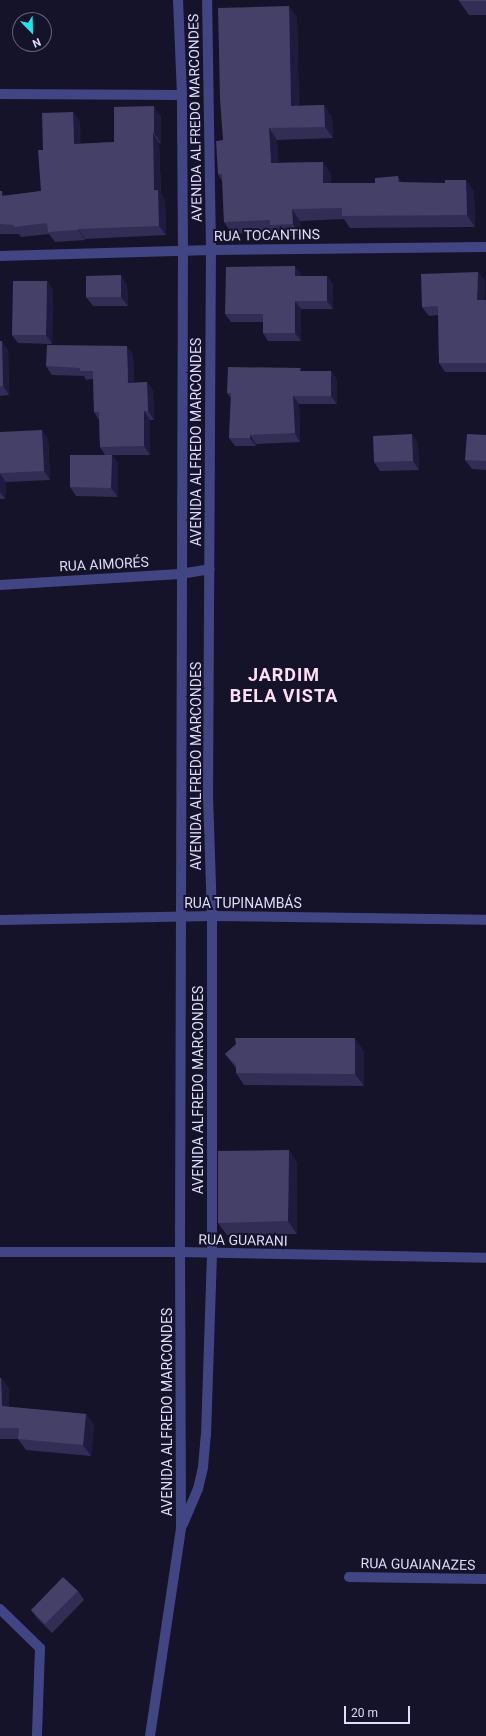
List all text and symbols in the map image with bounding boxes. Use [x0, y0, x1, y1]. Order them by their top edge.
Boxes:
north arrow [12, 12, 52, 52]
street label: AVENIDA ALFREDO MARCONDES [185, 14, 205, 222]
text: N [30, 35, 43, 50]
street label: RUA TOCANTINS [214, 226, 320, 244]
street label: AVENIDA ALFREDO MARCONDES [188, 338, 204, 546]
street label: RUA AIMORÉS [59, 553, 149, 575]
street label: AVENIDA ALFREDO MARCONDES [188, 662, 204, 870]
district label: JARDIM BELA VISTA [230, 665, 338, 708]
street label: RUA TUPINAMBÁS [184, 895, 302, 911]
street label: AVENIDA ALFREDO MARCONDES [190, 986, 206, 1194]
street label: RUA GUARANI [198, 1231, 288, 1249]
street label: AVENIDA ALFREDO MARCONDES [159, 1308, 175, 1516]
street label: RUA GUAIANAZES [361, 1555, 475, 1573]
scale bar [346, 1698, 412, 1724]
text: 20 m [351, 1706, 378, 1720]

